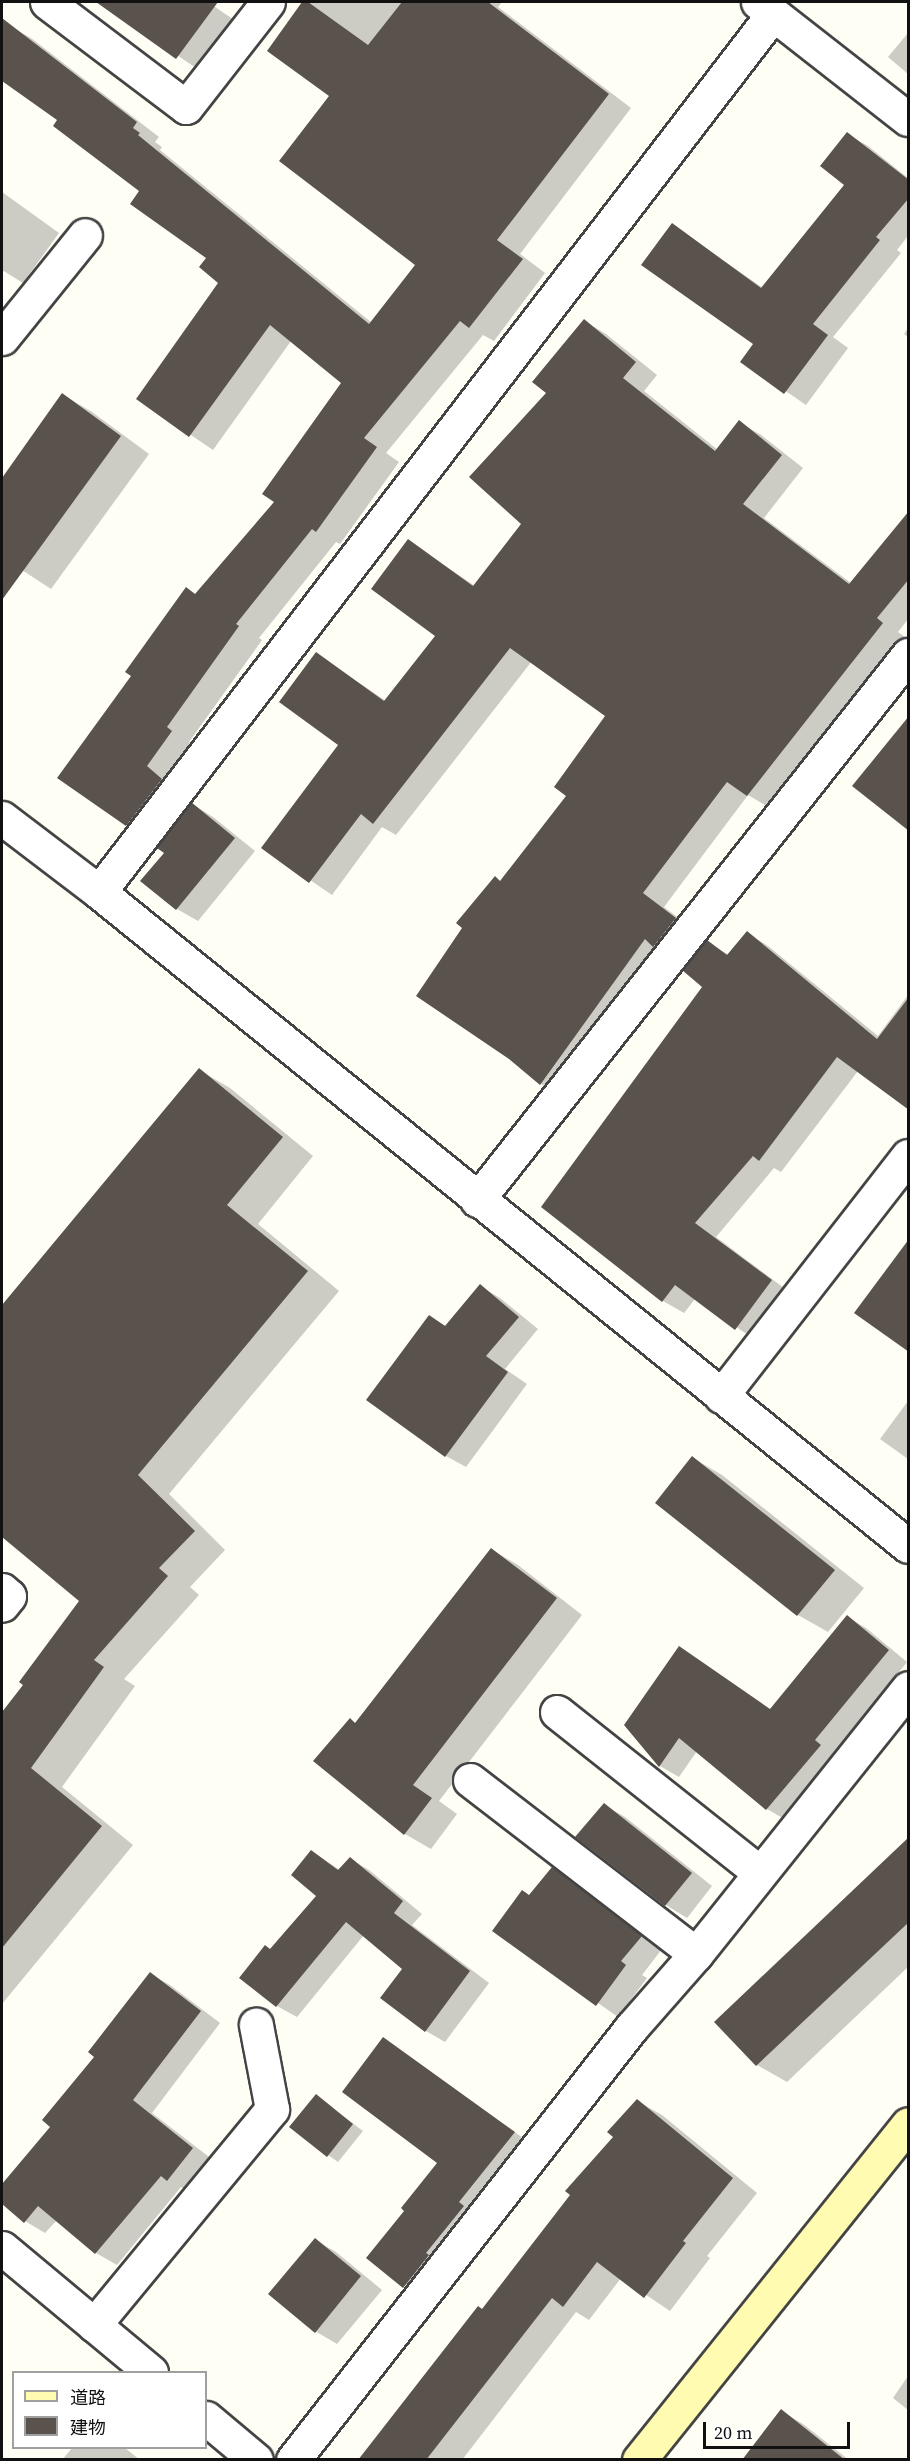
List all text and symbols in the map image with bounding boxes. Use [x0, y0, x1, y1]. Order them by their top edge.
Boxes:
legend [12, 2371, 207, 2449]
text: 道路 [70, 2385, 106, 2410]
scale bar [706, 2410, 853, 2448]
text: 建物 [70, 2415, 106, 2440]
text: 20 m [714, 2420, 752, 2445]

